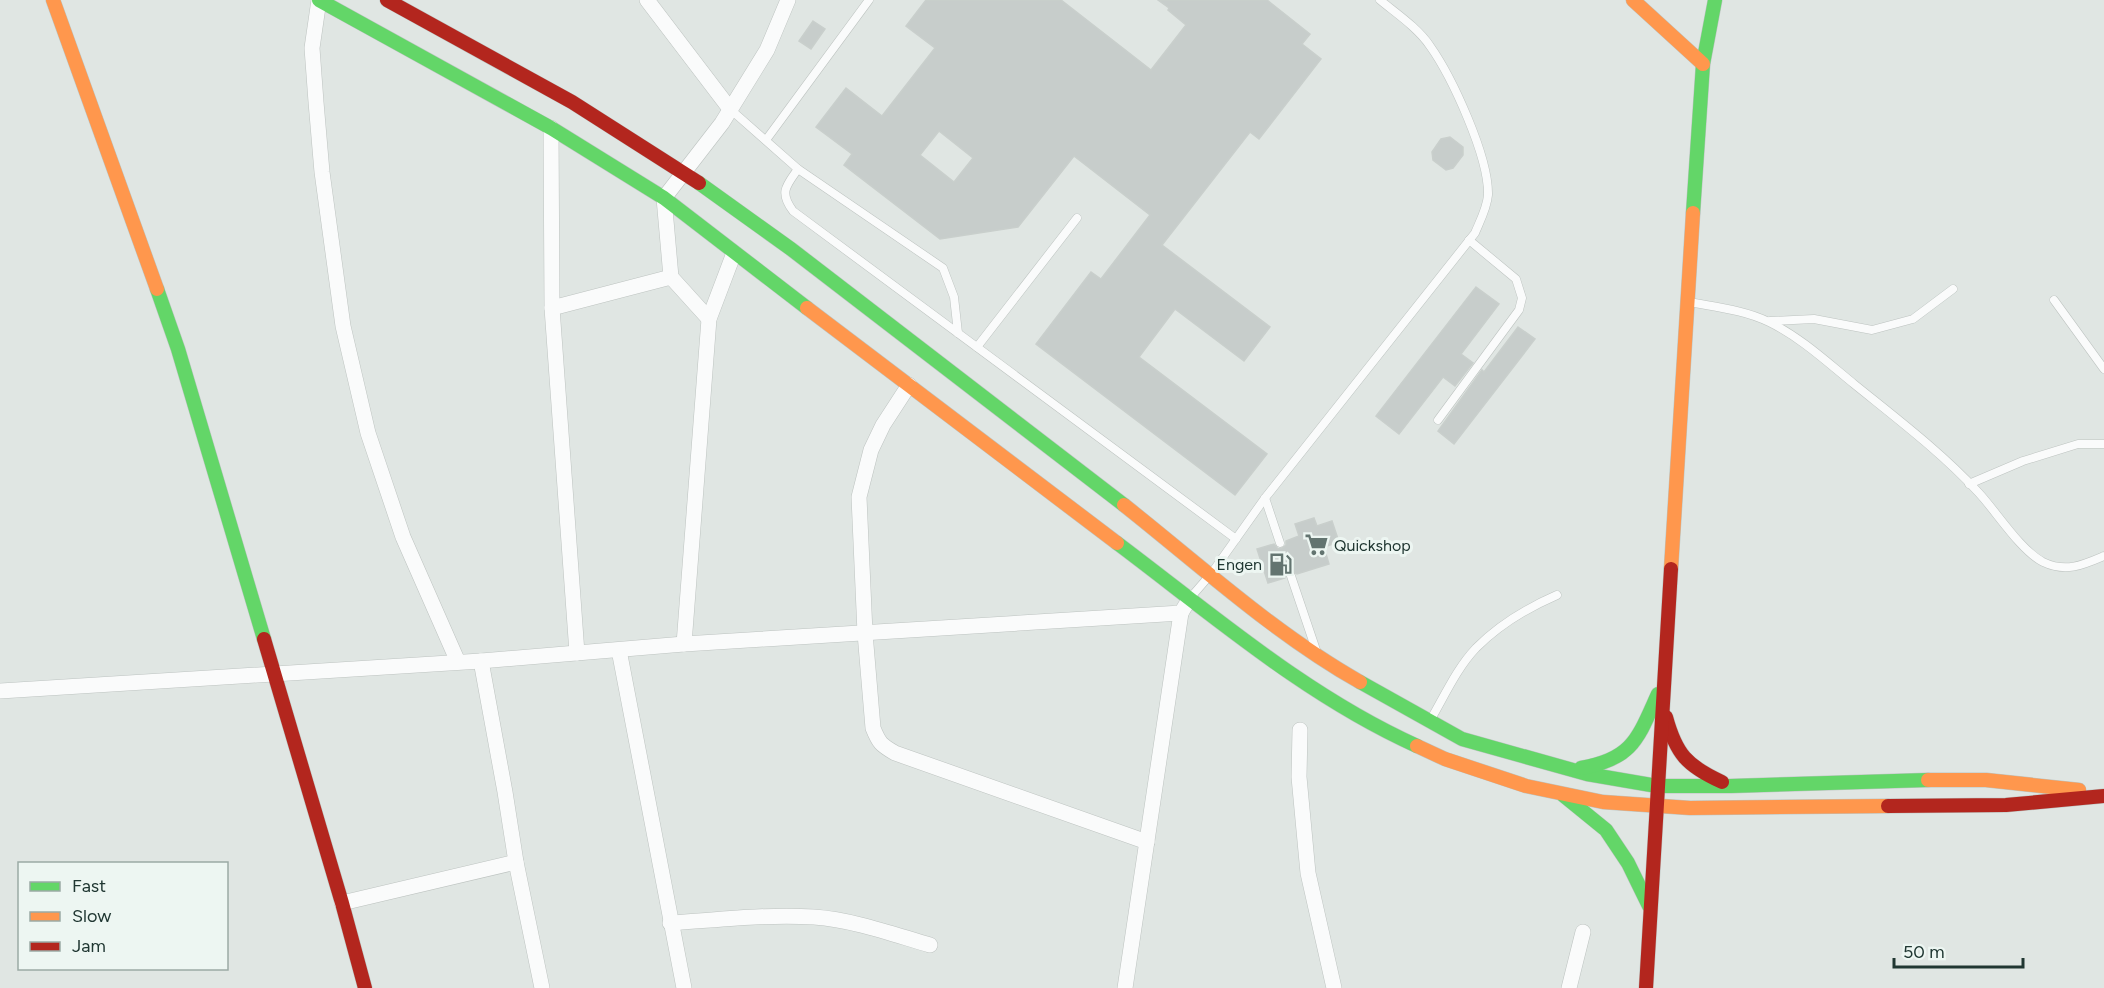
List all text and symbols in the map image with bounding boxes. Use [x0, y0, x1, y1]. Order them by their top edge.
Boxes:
supermarket icon: Quickshop [1303, 532, 1329, 558]
place label: Quickshop [1334, 536, 1411, 555]
fuel station icon: Engen [1267, 551, 1293, 577]
place label: Engen [1217, 555, 1262, 574]
legend [18, 862, 228, 970]
text: Fast [72, 875, 106, 897]
text: Slow [72, 905, 111, 927]
scale bar [1894, 931, 2023, 969]
text: Jam [72, 935, 106, 957]
text: 50 m [1903, 941, 1945, 963]

